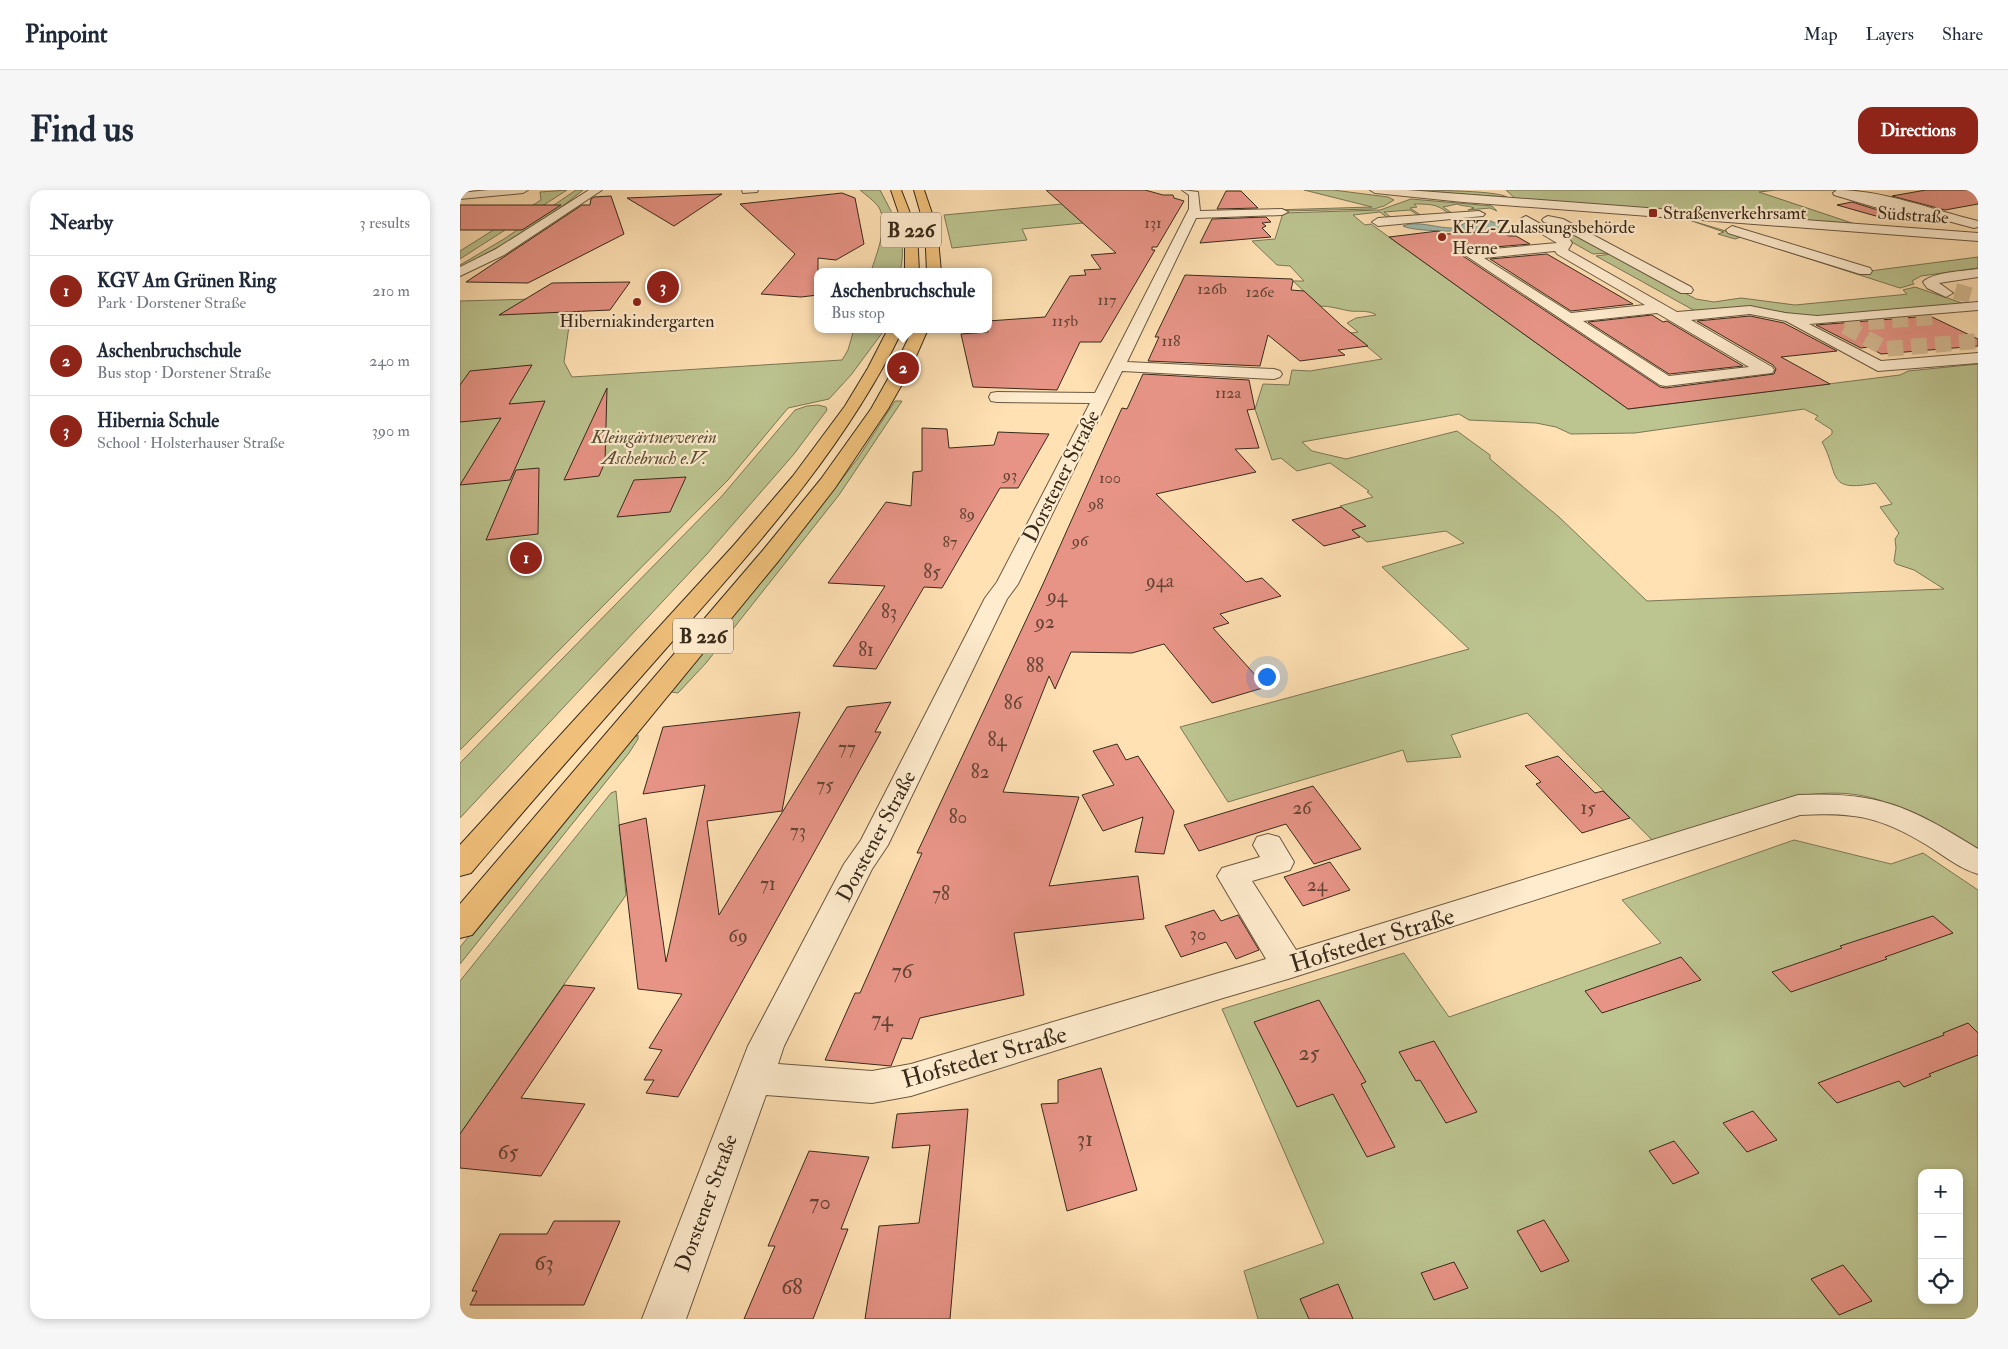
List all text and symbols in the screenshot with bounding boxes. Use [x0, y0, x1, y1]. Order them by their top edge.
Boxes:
text: Pinpoint [25, 19, 108, 50]
text: Map [1804, 23, 1838, 46]
text: Layers [1866, 23, 1914, 46]
text: Share [1942, 23, 1983, 46]
button: Directions [1858, 107, 1978, 154]
text: Find us [30, 108, 134, 152]
place label: Straßenverkehrsamt [1663, 202, 1806, 225]
street label: Südstraße [1877, 202, 1950, 229]
marker: Straßenverkehrsamt [1647, 207, 1659, 219]
text: Nearby [50, 209, 113, 236]
road number: B 226 [881, 212, 941, 248]
text: 3 results [359, 213, 410, 233]
house number: 131 [1144, 213, 1162, 233]
place label: KFZ-Zulassungsbehörde Herne [1452, 216, 1636, 260]
marker: KFZ-Zulassungsbehörde Herne [1436, 231, 1448, 243]
pin: 3 [647, 268, 679, 306]
popup [814, 268, 992, 333]
text: KGV Am Grünen Ring [97, 269, 276, 293]
text: Aschenbruchschule [831, 279, 975, 303]
house number: 126b [1197, 279, 1227, 299]
text: 1 [63, 281, 69, 301]
text: 210 m [372, 281, 410, 301]
house number: 126e [1246, 282, 1275, 302]
house number: 117 [1098, 290, 1117, 310]
text: Park · Dorstener Straße [97, 293, 246, 313]
marker: Hiberniakindergarten [631, 296, 643, 308]
text: Bus stop [831, 303, 885, 323]
place label: Hiberniakindergarten [559, 310, 715, 333]
house number: 115b [1052, 311, 1078, 331]
house number: 118 [1162, 331, 1181, 351]
text: Aschenbruchschule [97, 339, 241, 363]
pin: 2 [887, 349, 919, 387]
text: 2 [62, 351, 70, 371]
text: 240 m [369, 351, 410, 371]
text: Bus stop · Dorstener Straße [97, 363, 271, 383]
house number: 112a [1215, 383, 1241, 403]
street label: Dorstener Straße [1017, 405, 1106, 547]
text: Hibernia Schule [97, 409, 219, 433]
text: 3 [63, 421, 69, 441]
text: 390 m [372, 421, 410, 441]
park label: Kleingärtnerverein Aschebruch e.V. [590, 426, 717, 470]
text: School · Holsterhauser Straße [97, 433, 285, 453]
house number: 93 [1002, 465, 1017, 485]
house number: 100 [1099, 468, 1121, 488]
house number: 98 [1087, 494, 1104, 514]
house number: 89 [959, 504, 975, 524]
house number: 96 [1071, 531, 1089, 551]
house number: 87 [943, 532, 958, 552]
pin: 1 [510, 539, 542, 577]
house number: 85 [923, 560, 941, 584]
house number: 94a [1144, 569, 1174, 593]
house number: 94 [1045, 584, 1068, 608]
house number: 83 [881, 600, 897, 624]
house number: 92 [1033, 610, 1055, 634]
road number: B 226 [673, 618, 733, 654]
house number: 81 [858, 638, 874, 662]
house number: 88 [1026, 654, 1044, 678]
your location [1254, 664, 1280, 690]
house number: 86 [1004, 691, 1024, 715]
house number: 84 [987, 728, 1007, 752]
house number: 77 [838, 736, 856, 760]
house number: 82 [971, 760, 989, 784]
street label: Dorstener Straße [831, 766, 922, 906]
house number: 75 [816, 773, 834, 797]
house number: 26 [1292, 796, 1313, 820]
house number: 15 [1580, 796, 1596, 820]
house number: 80 [949, 805, 967, 829]
house number: 73 [790, 819, 806, 843]
house number: 71 [760, 872, 776, 896]
house number: 24 [1307, 873, 1328, 897]
house number: 78 [932, 882, 950, 906]
street label: Hofsteder Straße [1286, 901, 1458, 980]
house number: 30 [1189, 922, 1207, 946]
house number: 69 [728, 924, 748, 948]
house number: 76 [891, 957, 915, 985]
house number: 74 [871, 1005, 894, 1033]
street label: Hofsteder Straße [898, 1019, 1071, 1096]
house number: 25 [1299, 1039, 1320, 1067]
house number: 31 [1077, 1125, 1093, 1153]
street label: Dorstener Straße [669, 1130, 744, 1276]
house number: 65 [498, 1138, 519, 1166]
map controls [1918, 1169, 1963, 1304]
button: + [1918, 1169, 1963, 1214]
house number: 70 [809, 1188, 831, 1216]
button: − [1918, 1214, 1963, 1259]
house number: 63 [534, 1249, 554, 1277]
button: locate [1918, 1259, 1963, 1304]
house number: 68 [781, 1273, 803, 1301]

